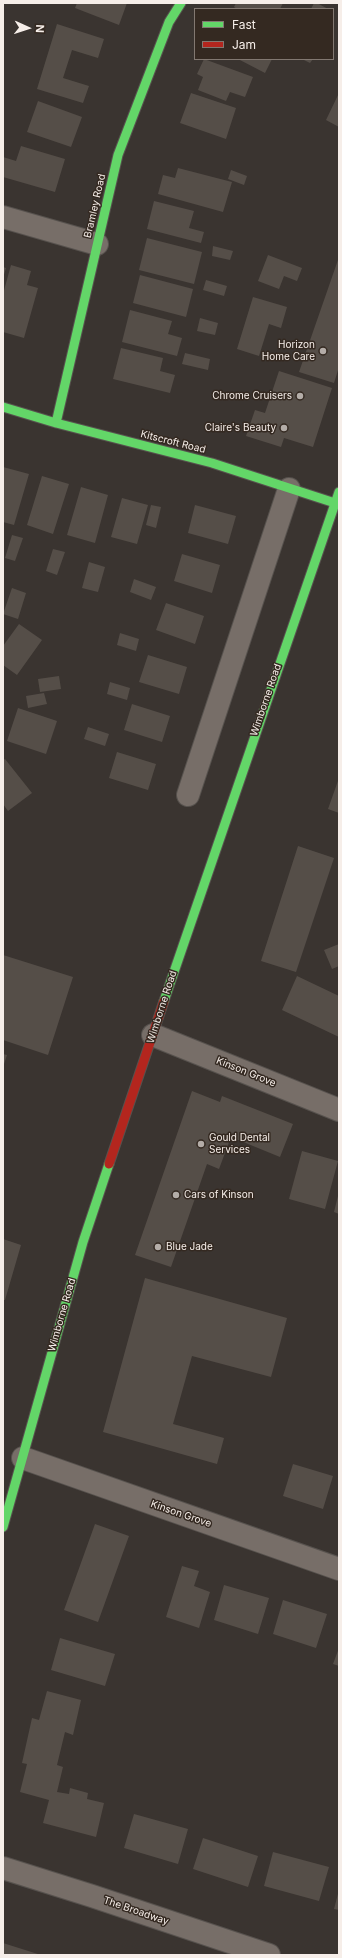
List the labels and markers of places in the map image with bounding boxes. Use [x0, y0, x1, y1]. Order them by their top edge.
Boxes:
place label: Horizon Home Care [262, 339, 315, 362]
marker: Horizon Home Care [318, 346, 328, 356]
place label: Chrome Cruisers [212, 390, 292, 402]
marker: Chrome Cruisers [295, 391, 305, 401]
place label: Claire's Beauty [205, 422, 276, 434]
marker: Claire's Beauty [279, 423, 289, 433]
place label: Gould Dental Services [209, 1132, 270, 1156]
marker: Gould Dental Services [196, 1139, 206, 1149]
place label: Cars of Kinson [184, 1189, 254, 1201]
marker: Cars of Kinson [171, 1190, 181, 1200]
place label: Blue Jade [166, 1241, 213, 1253]
marker: Blue Jade [153, 1242, 163, 1252]

